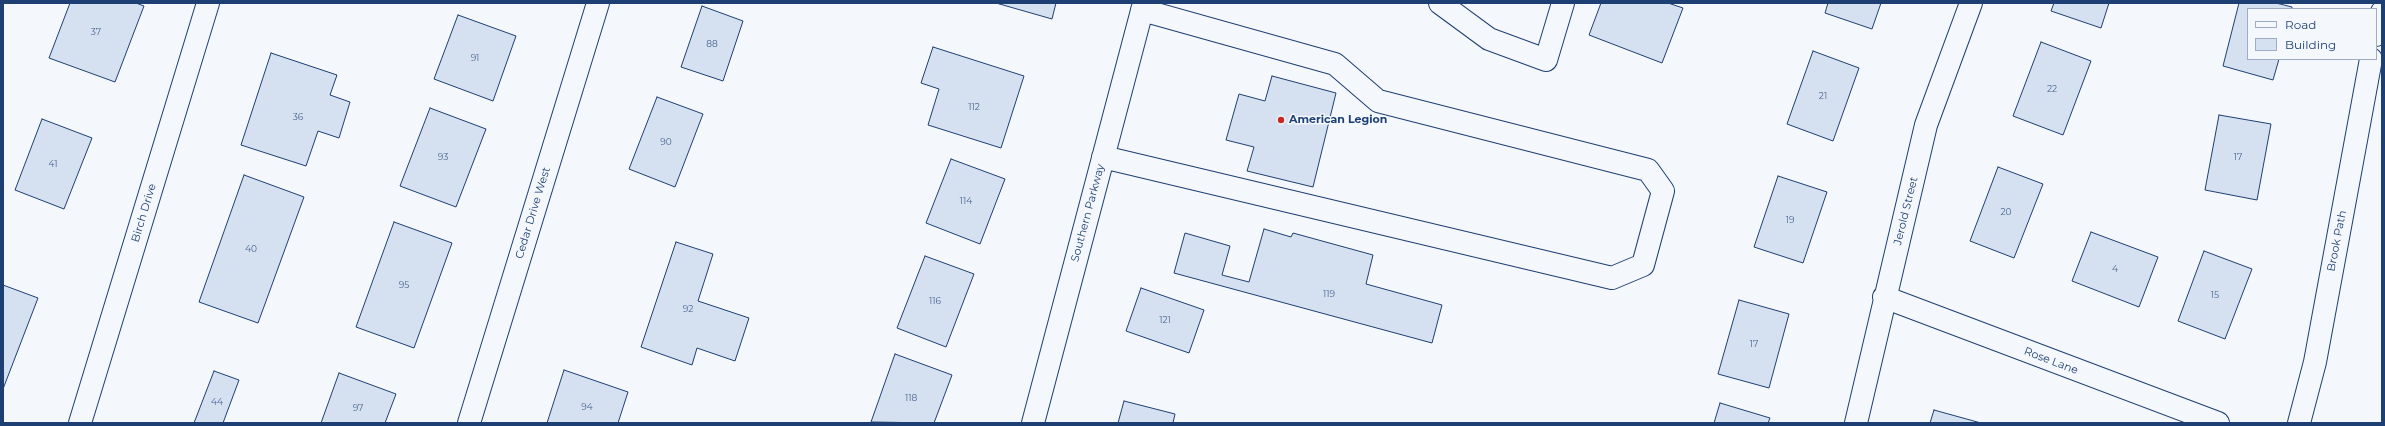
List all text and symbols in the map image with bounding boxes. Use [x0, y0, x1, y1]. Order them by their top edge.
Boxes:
legend [2247, 8, 2377, 60]
text: Road [2285, 17, 2316, 32]
house number: 37 [91, 27, 101, 37]
text: Building [2285, 37, 2336, 52]
house number: 88 [706, 39, 718, 49]
house number: 91 [471, 53, 479, 63]
house number: 22 [2047, 84, 2057, 94]
house number: 21 [1819, 91, 1827, 101]
house number: 112 [968, 102, 980, 112]
house number: 36 [293, 112, 303, 122]
place label: American Legion [1289, 113, 1387, 127]
marker: American Legion [1276, 115, 1286, 125]
house number: 90 [660, 137, 672, 147]
house number: 93 [438, 152, 448, 162]
house number: 17 [2234, 152, 2242, 162]
house number: 41 [49, 159, 57, 169]
street label: Southern Parkway [1069, 163, 1107, 263]
street label: Cedar Drive West [513, 166, 553, 260]
street label: Jerold Street [1891, 176, 1921, 246]
street label: Birch Drive [129, 182, 159, 244]
house number: 114 [960, 196, 972, 206]
house number: 20 [2000, 207, 2012, 217]
street label: Brook Path [2325, 209, 2349, 273]
house number: 19 [1786, 215, 1794, 225]
house number: 40 [245, 244, 257, 254]
house number: 4 [2112, 264, 2118, 274]
house number: 95 [399, 280, 409, 290]
house number: 119 [1323, 289, 1335, 299]
house number: 15 [2211, 290, 2219, 300]
house number: 116 [929, 296, 941, 306]
house number: 92 [683, 304, 693, 314]
house number: 121 [1159, 315, 1171, 325]
house number: 17 [1750, 339, 1758, 349]
street label: Rose Lane [2022, 345, 2080, 377]
house number: 118 [905, 393, 917, 403]
house number: 44 [211, 397, 223, 407]
house number: 94 [581, 402, 593, 412]
house number: 97 [353, 403, 363, 413]

